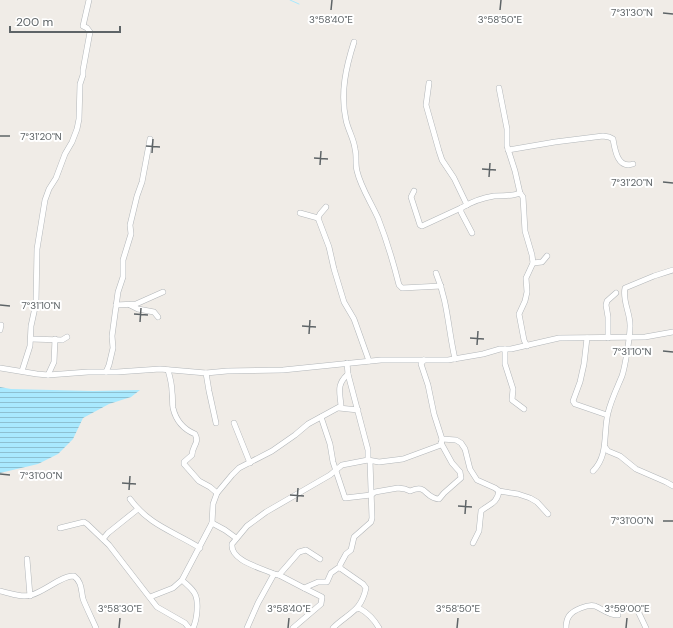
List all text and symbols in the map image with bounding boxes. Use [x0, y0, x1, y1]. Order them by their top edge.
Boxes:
text: 7°31'30"N [611, 6, 653, 19]
scale bar [10, 8, 120, 34]
text: 3°58'40"E [309, 13, 353, 26]
text: 3°58'50"E [478, 13, 523, 26]
text: 200 m [16, 14, 53, 30]
text: 7°31'20"N [20, 130, 62, 143]
text: 7°31'20"N [611, 176, 653, 189]
text: 7°31'10"N [22, 299, 61, 312]
text: 7°31'10"N [613, 345, 652, 358]
text: 7°31'00"N [20, 469, 62, 482]
text: 7°31'00"N [611, 514, 653, 527]
text: 3°58'30"E [98, 602, 143, 615]
text: 3°58'40"E [267, 602, 311, 615]
text: 3°58'50"E [436, 602, 481, 615]
text: 3°59'00"E [604, 602, 650, 615]

